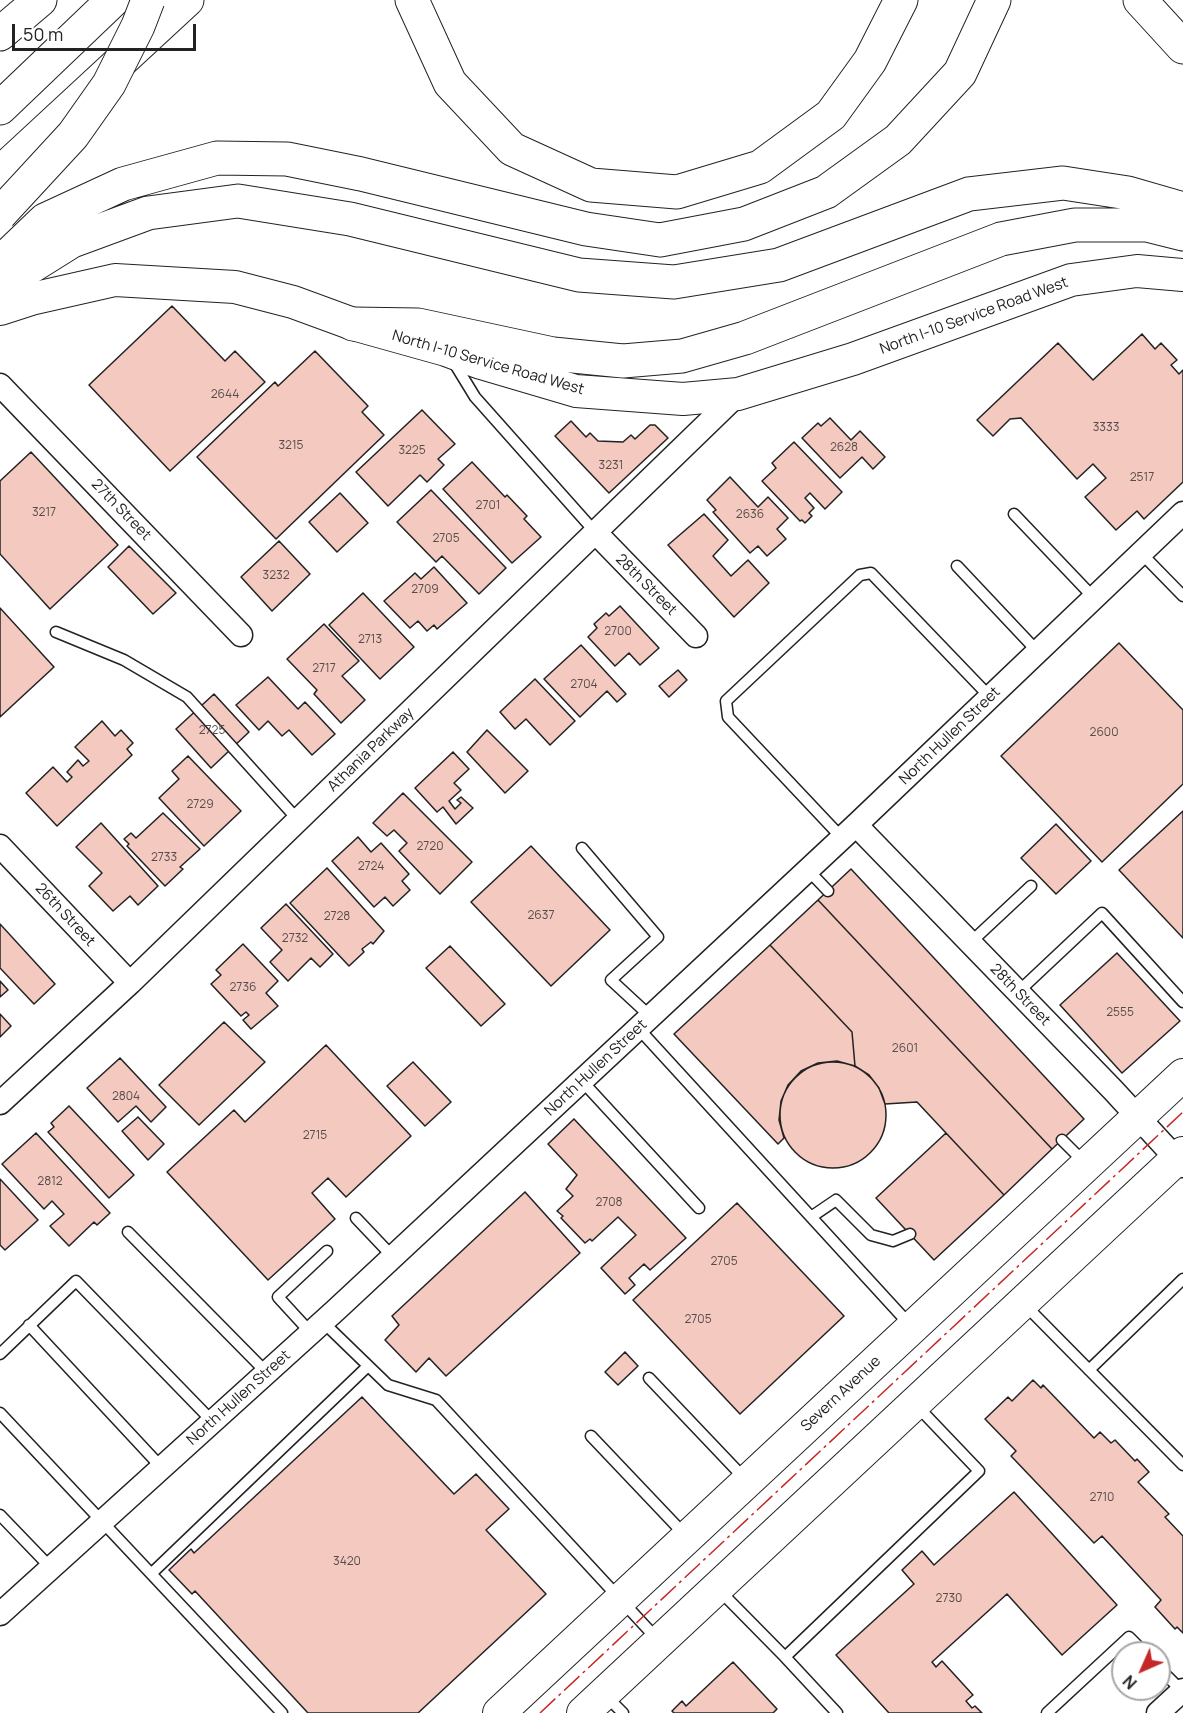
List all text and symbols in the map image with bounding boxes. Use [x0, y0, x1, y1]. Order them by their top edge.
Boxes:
scale bar [15, 12, 200, 50]
text: 50 m [23, 22, 63, 46]
street label: North I-10 Service Road West [877, 274, 1071, 358]
street label: North I-10 Service Road West [390, 327, 586, 399]
house number: 2644 [211, 388, 239, 402]
house number: 3333 [1093, 421, 1119, 435]
house number: 3215 [278, 439, 304, 453]
house number: 2628 [830, 441, 858, 455]
house number: 3225 [398, 444, 426, 458]
house number: 3231 [599, 459, 623, 473]
house number: 2517 [1130, 471, 1154, 485]
street label: 27th Street [87, 476, 155, 544]
house number: 2701 [476, 499, 500, 513]
house number: 3217 [32, 506, 56, 520]
house number: 2636 [736, 508, 764, 522]
house number: 2705 [432, 532, 460, 546]
street label: 28th Street [612, 551, 680, 619]
house number: 3232 [263, 569, 289, 583]
house number: 2709 [411, 583, 439, 597]
house number: 2700 [604, 625, 632, 639]
house number: 2713 [358, 633, 382, 647]
house number: 2717 [312, 662, 336, 676]
house number: 2704 [570, 678, 598, 692]
street label: North Hullen Street [896, 683, 1004, 789]
street label: Athania Parkway [324, 704, 418, 796]
house number: 2725 [199, 724, 225, 738]
house number: 2600 [1090, 726, 1118, 740]
house number: 2729 [186, 798, 214, 812]
house number: 2720 [416, 840, 444, 854]
house number: 2733 [151, 851, 177, 865]
house number: 2724 [358, 860, 384, 874]
street label: 26th Street [31, 880, 99, 950]
house number: 2637 [528, 909, 554, 923]
house number: 2728 [324, 910, 350, 924]
house number: 2732 [282, 932, 308, 946]
street label: 28th Street [986, 960, 1054, 1030]
house number: 2736 [230, 981, 256, 995]
house number: 2555 [1106, 1006, 1134, 1020]
street label: North Hullen Street [541, 1016, 651, 1120]
house number: 2601 [892, 1042, 918, 1056]
house number: 2804 [112, 1090, 140, 1104]
house number: 2715 [303, 1129, 327, 1143]
house number: 2812 [37, 1175, 63, 1189]
house number: 2708 [595, 1196, 623, 1210]
house number: 2705 [710, 1255, 738, 1269]
house number: 2705 [684, 1313, 712, 1327]
street label: North Hullen Street [184, 1347, 294, 1449]
street label: Severn Avenue [797, 1352, 885, 1436]
house number: 2710 [1090, 1491, 1114, 1505]
house number: 3420 [333, 1555, 361, 1569]
house number: 2730 [936, 1592, 962, 1606]
north arrow [1111, 1641, 1171, 1701]
text: N [1118, 1670, 1142, 1694]

